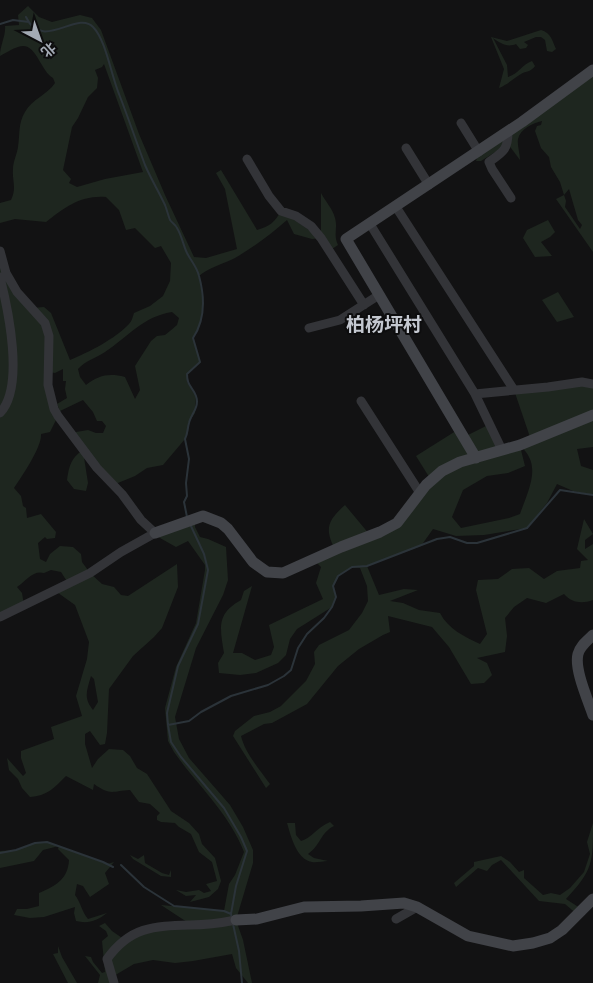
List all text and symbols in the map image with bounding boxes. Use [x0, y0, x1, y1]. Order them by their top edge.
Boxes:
north arrow [15, 15, 65, 65]
text: 北 [37, 38, 60, 61]
district label: 柏杨坪村 [346, 311, 422, 337]

